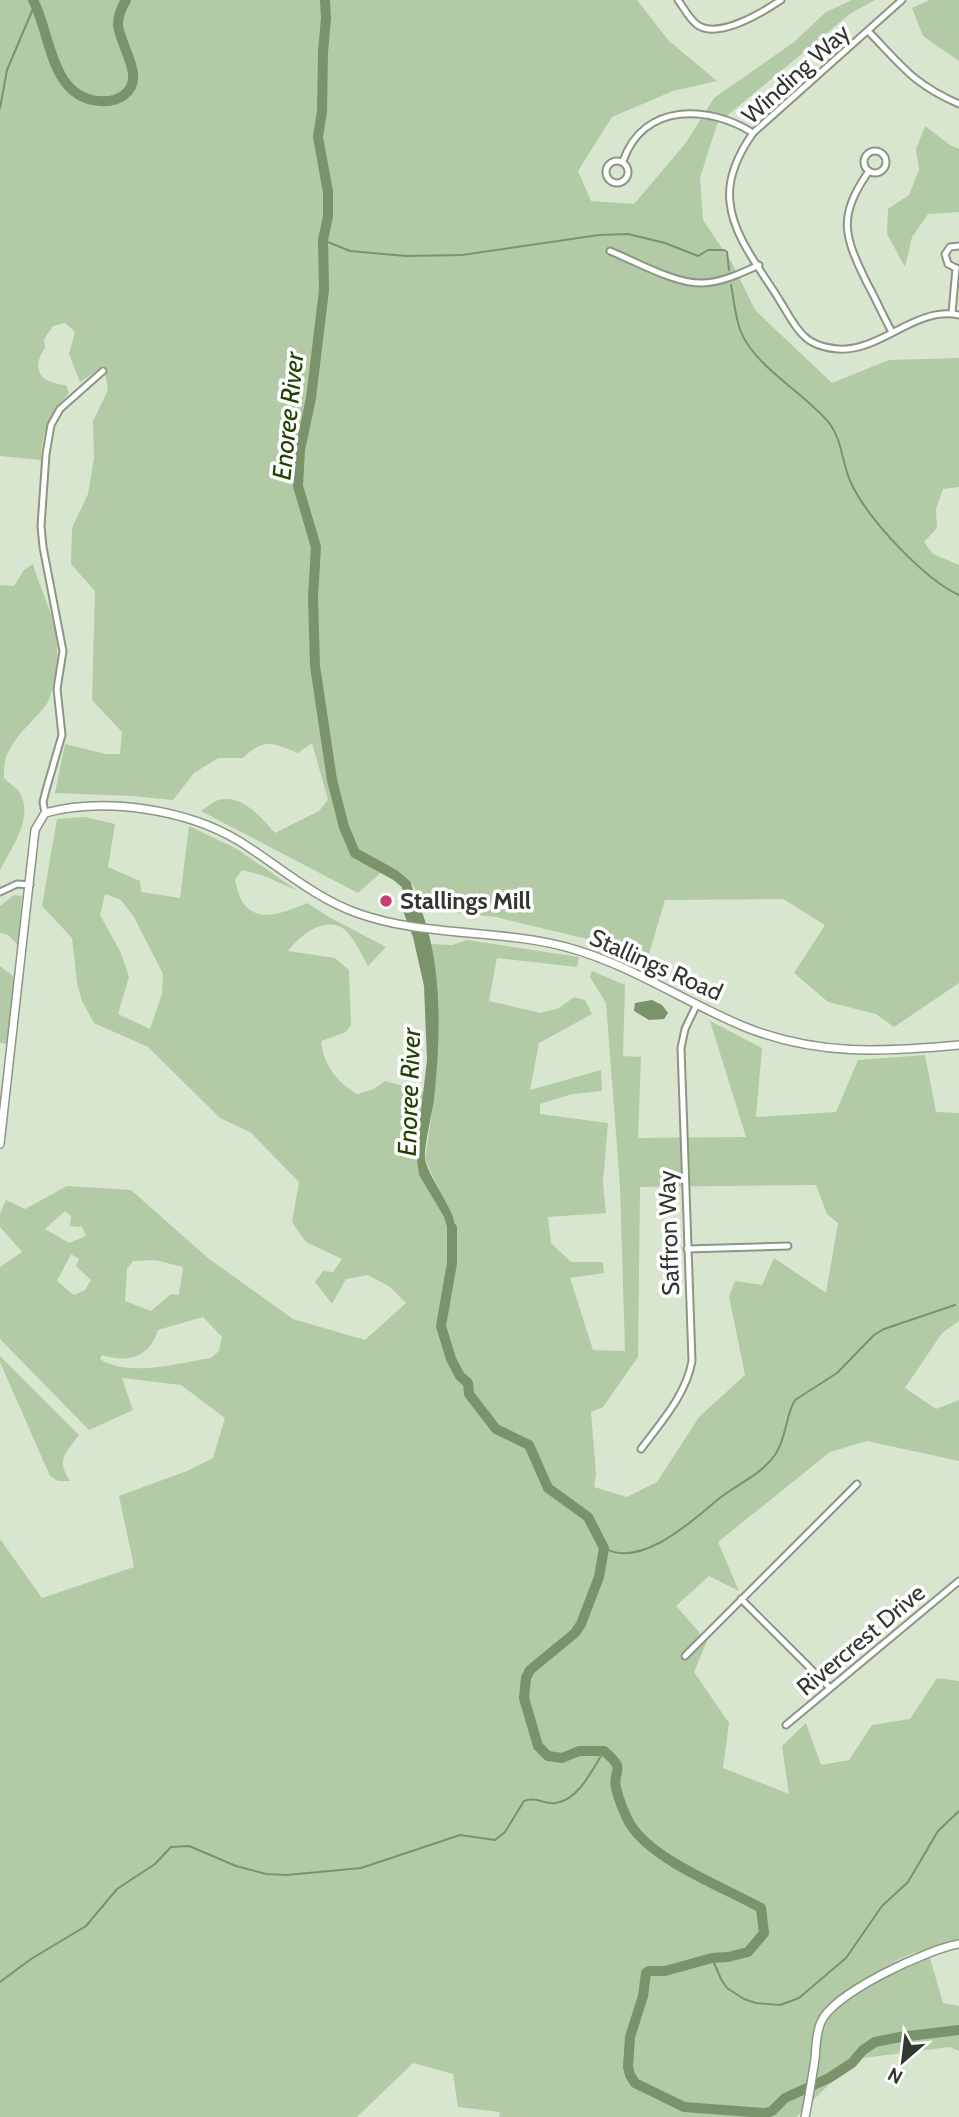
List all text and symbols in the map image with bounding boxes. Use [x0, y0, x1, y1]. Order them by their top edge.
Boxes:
street label: Winding Way [736, 18, 856, 130]
water label: Enoree River [265, 350, 311, 481]
place label: Stallings Mill [400, 886, 531, 915]
marker: Stallings Mill [378, 893, 394, 909]
street label: Stallings Road [585, 922, 727, 1007]
water label: Enoree River [391, 1026, 427, 1157]
street label: Saffron Way [652, 1170, 685, 1296]
street label: Rivercrest Drive [791, 1578, 931, 1702]
north arrow [868, 2026, 938, 2096]
text: N [884, 2062, 907, 2089]

